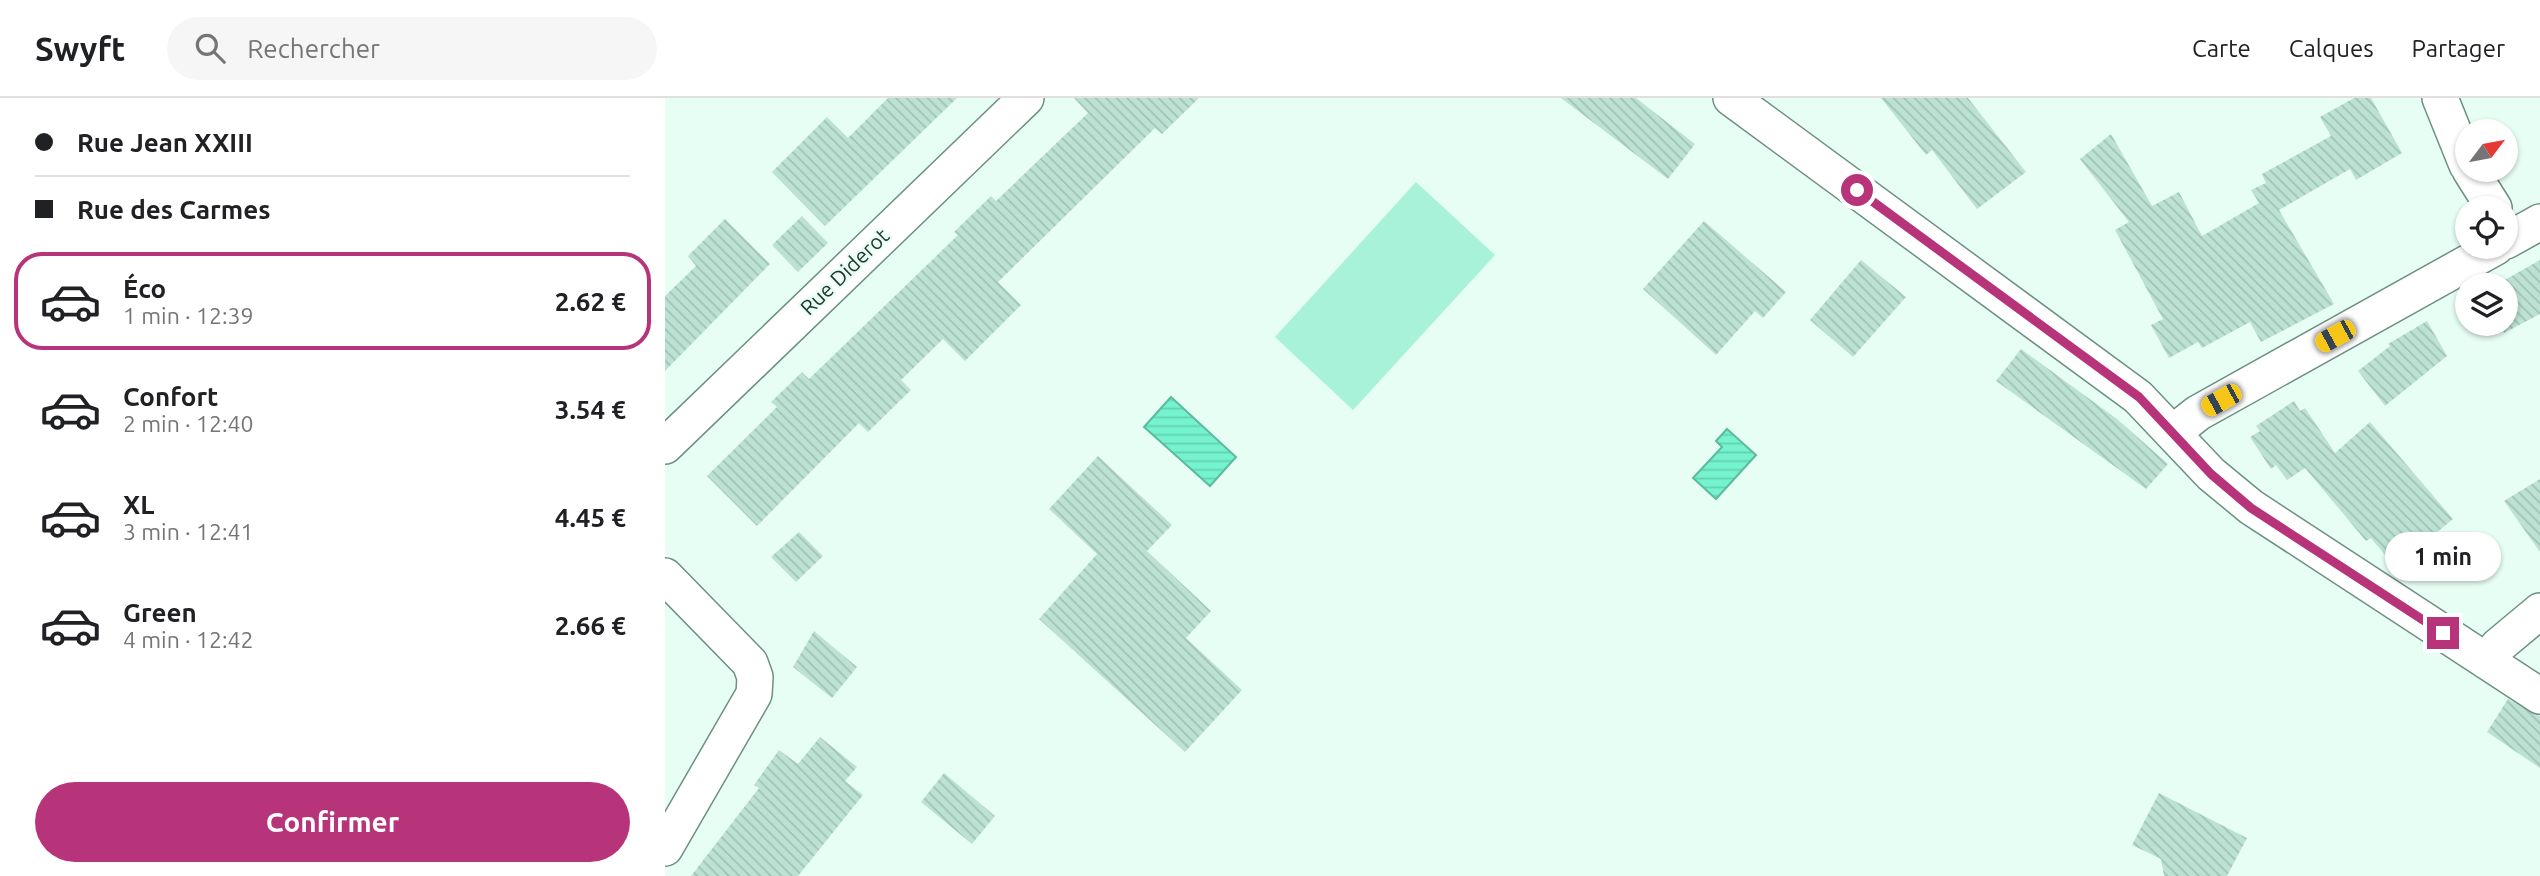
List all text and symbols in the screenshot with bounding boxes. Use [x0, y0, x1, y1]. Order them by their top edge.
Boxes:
search box [167, 17, 657, 80]
icon: search [191, 29, 229, 67]
text: Swyft [35, 30, 125, 67]
text: Rechercher [247, 34, 380, 63]
text: Carte [2192, 35, 2251, 62]
text: Calques [2289, 35, 2374, 62]
text: Partager [2412, 35, 2505, 62]
north arrow [2455, 119, 2518, 182]
map controls [2455, 119, 2518, 336]
text: Rue Jean XXIII [77, 128, 253, 157]
route start [1841, 174, 1873, 206]
text: Rue des Carmes [77, 195, 270, 224]
button: locate [2455, 196, 2518, 259]
street label: Rue Diderot [795, 223, 894, 319]
icon: car [39, 270, 102, 333]
button: layers [2455, 273, 2518, 336]
text: Éco [123, 274, 166, 303]
text: 2.62 € [555, 287, 626, 316]
text: 1 min · 12:39 [123, 303, 254, 328]
car [2312, 317, 2359, 355]
icon: car [39, 378, 102, 441]
car [2198, 381, 2245, 419]
text: Confort [123, 382, 218, 411]
text: 3.54 € [555, 395, 626, 424]
text: 2 min · 12:40 [123, 411, 254, 436]
icon: car [39, 486, 102, 549]
text: XL [123, 490, 154, 519]
text: 4.45 € [555, 503, 626, 532]
text: 3 min · 12:41 [123, 519, 254, 544]
callout: 1 min [2385, 532, 2501, 580]
text: 1 min [2414, 544, 2472, 569]
icon: car [39, 594, 102, 657]
text: Green [123, 598, 197, 627]
text: 2.66 € [555, 611, 626, 640]
route end [2427, 617, 2459, 649]
text: 4 min · 12:42 [123, 627, 254, 652]
button: Confirmer [35, 782, 630, 862]

